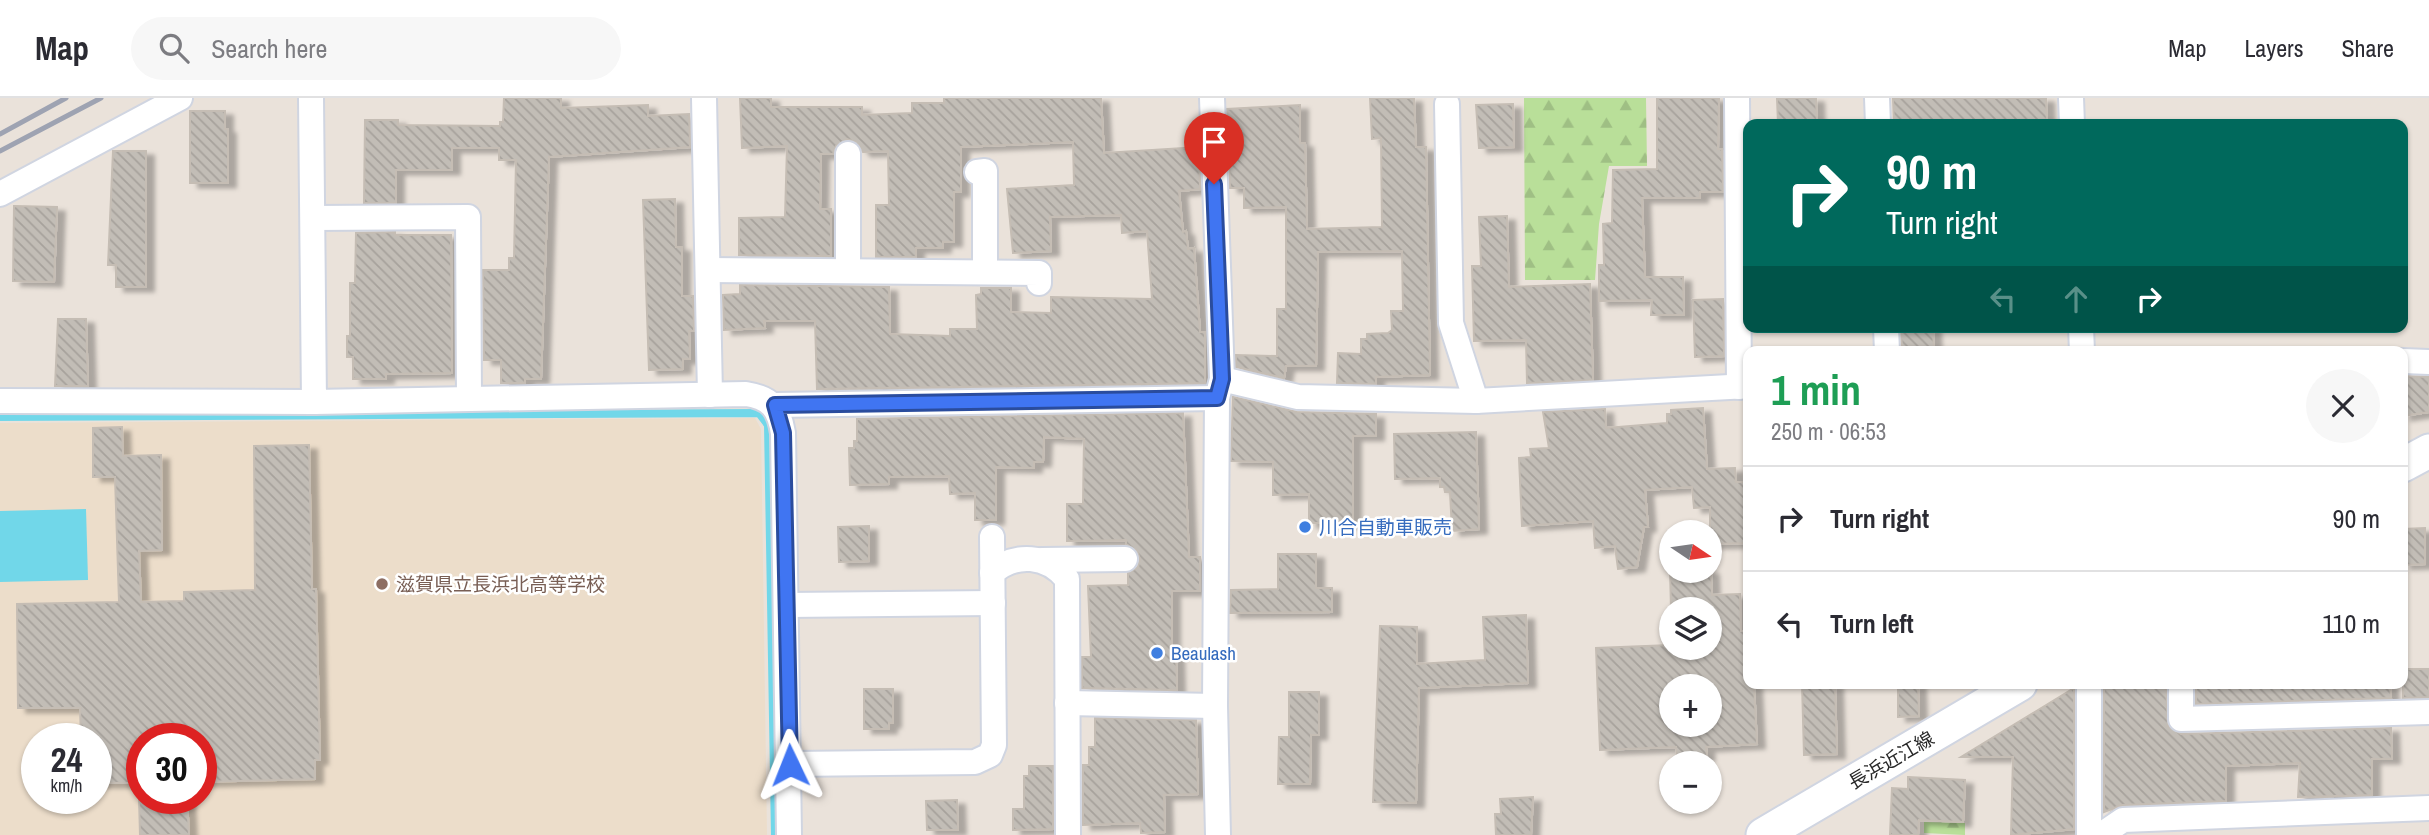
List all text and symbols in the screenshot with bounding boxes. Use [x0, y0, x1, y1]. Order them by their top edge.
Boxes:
search box [131, 17, 621, 80]
text: Map [35, 26, 89, 70]
icon: search [155, 29, 193, 67]
text: Search here [211, 31, 327, 66]
text: Map [2168, 32, 2206, 64]
text: Layers [2244, 32, 2303, 64]
text: Share [2341, 32, 2394, 64]
pin [1184, 112, 1244, 184]
icon: arrive [1195, 123, 1233, 161]
text: 90 m [1886, 138, 1978, 204]
icon: right [1771, 147, 1862, 238]
text: Turn right [1886, 201, 1998, 244]
icon: left [1984, 280, 2022, 318]
icon: ahead [2057, 280, 2095, 318]
icon: right [2130, 280, 2168, 318]
text: 1 min [1771, 362, 1861, 418]
button: close [2306, 369, 2380, 443]
text: 250 m · 06:53 [1771, 416, 1886, 447]
icon: right [1771, 500, 1809, 538]
text: Turn right [1830, 501, 1929, 536]
text: 90 m [2333, 501, 2380, 536]
place label: 川合自動車販売 [1319, 514, 1452, 540]
marker: 川合自動車販売 [1297, 519, 1313, 535]
north arrow [1659, 520, 1722, 583]
map controls [1659, 520, 1722, 814]
place label: 滋賀県立長浜北高等学校 [396, 571, 605, 597]
marker: 滋賀県立長浜北高等学校 [374, 576, 390, 592]
button: layers [1659, 597, 1722, 660]
icon: left [1771, 605, 1809, 643]
text: Turn left [1830, 606, 1914, 641]
text: 110 m [2322, 606, 2380, 641]
place label: Beaulash [1171, 640, 1236, 666]
marker: Beaulash [1149, 645, 1165, 661]
button: + [1659, 674, 1722, 737]
speed limit sign: 30 [126, 723, 217, 814]
street label: 長浜近江線 [1843, 725, 1939, 795]
position arrow [753, 728, 827, 802]
text: 24 [51, 736, 82, 783]
button: − [1659, 751, 1722, 814]
text: km/h [51, 773, 83, 798]

